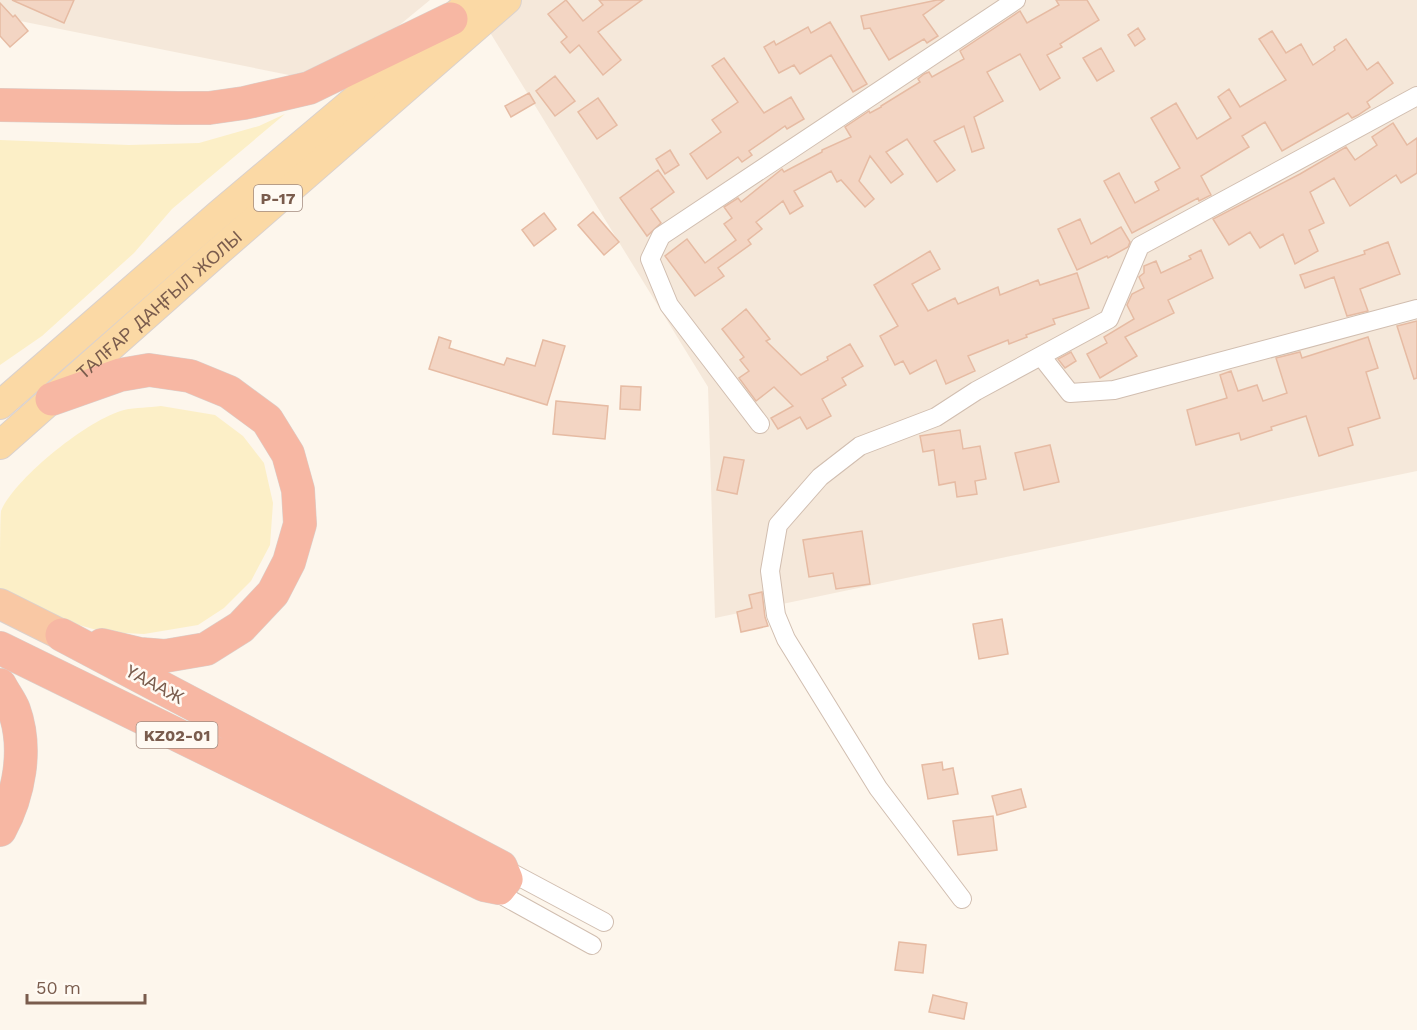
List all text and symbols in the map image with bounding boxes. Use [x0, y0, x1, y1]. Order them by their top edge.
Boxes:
road number: P-17 [254, 185, 302, 211]
street label: ТАЛҒАР ДАҢҒЫЛ ЖОЛЫ [72, 226, 245, 383]
street label: ҮАААЖ [122, 660, 188, 708]
road number: KZ02-01 [136, 722, 218, 748]
scale bar [27, 967, 146, 1005]
text: 50 m [36, 977, 81, 998]

